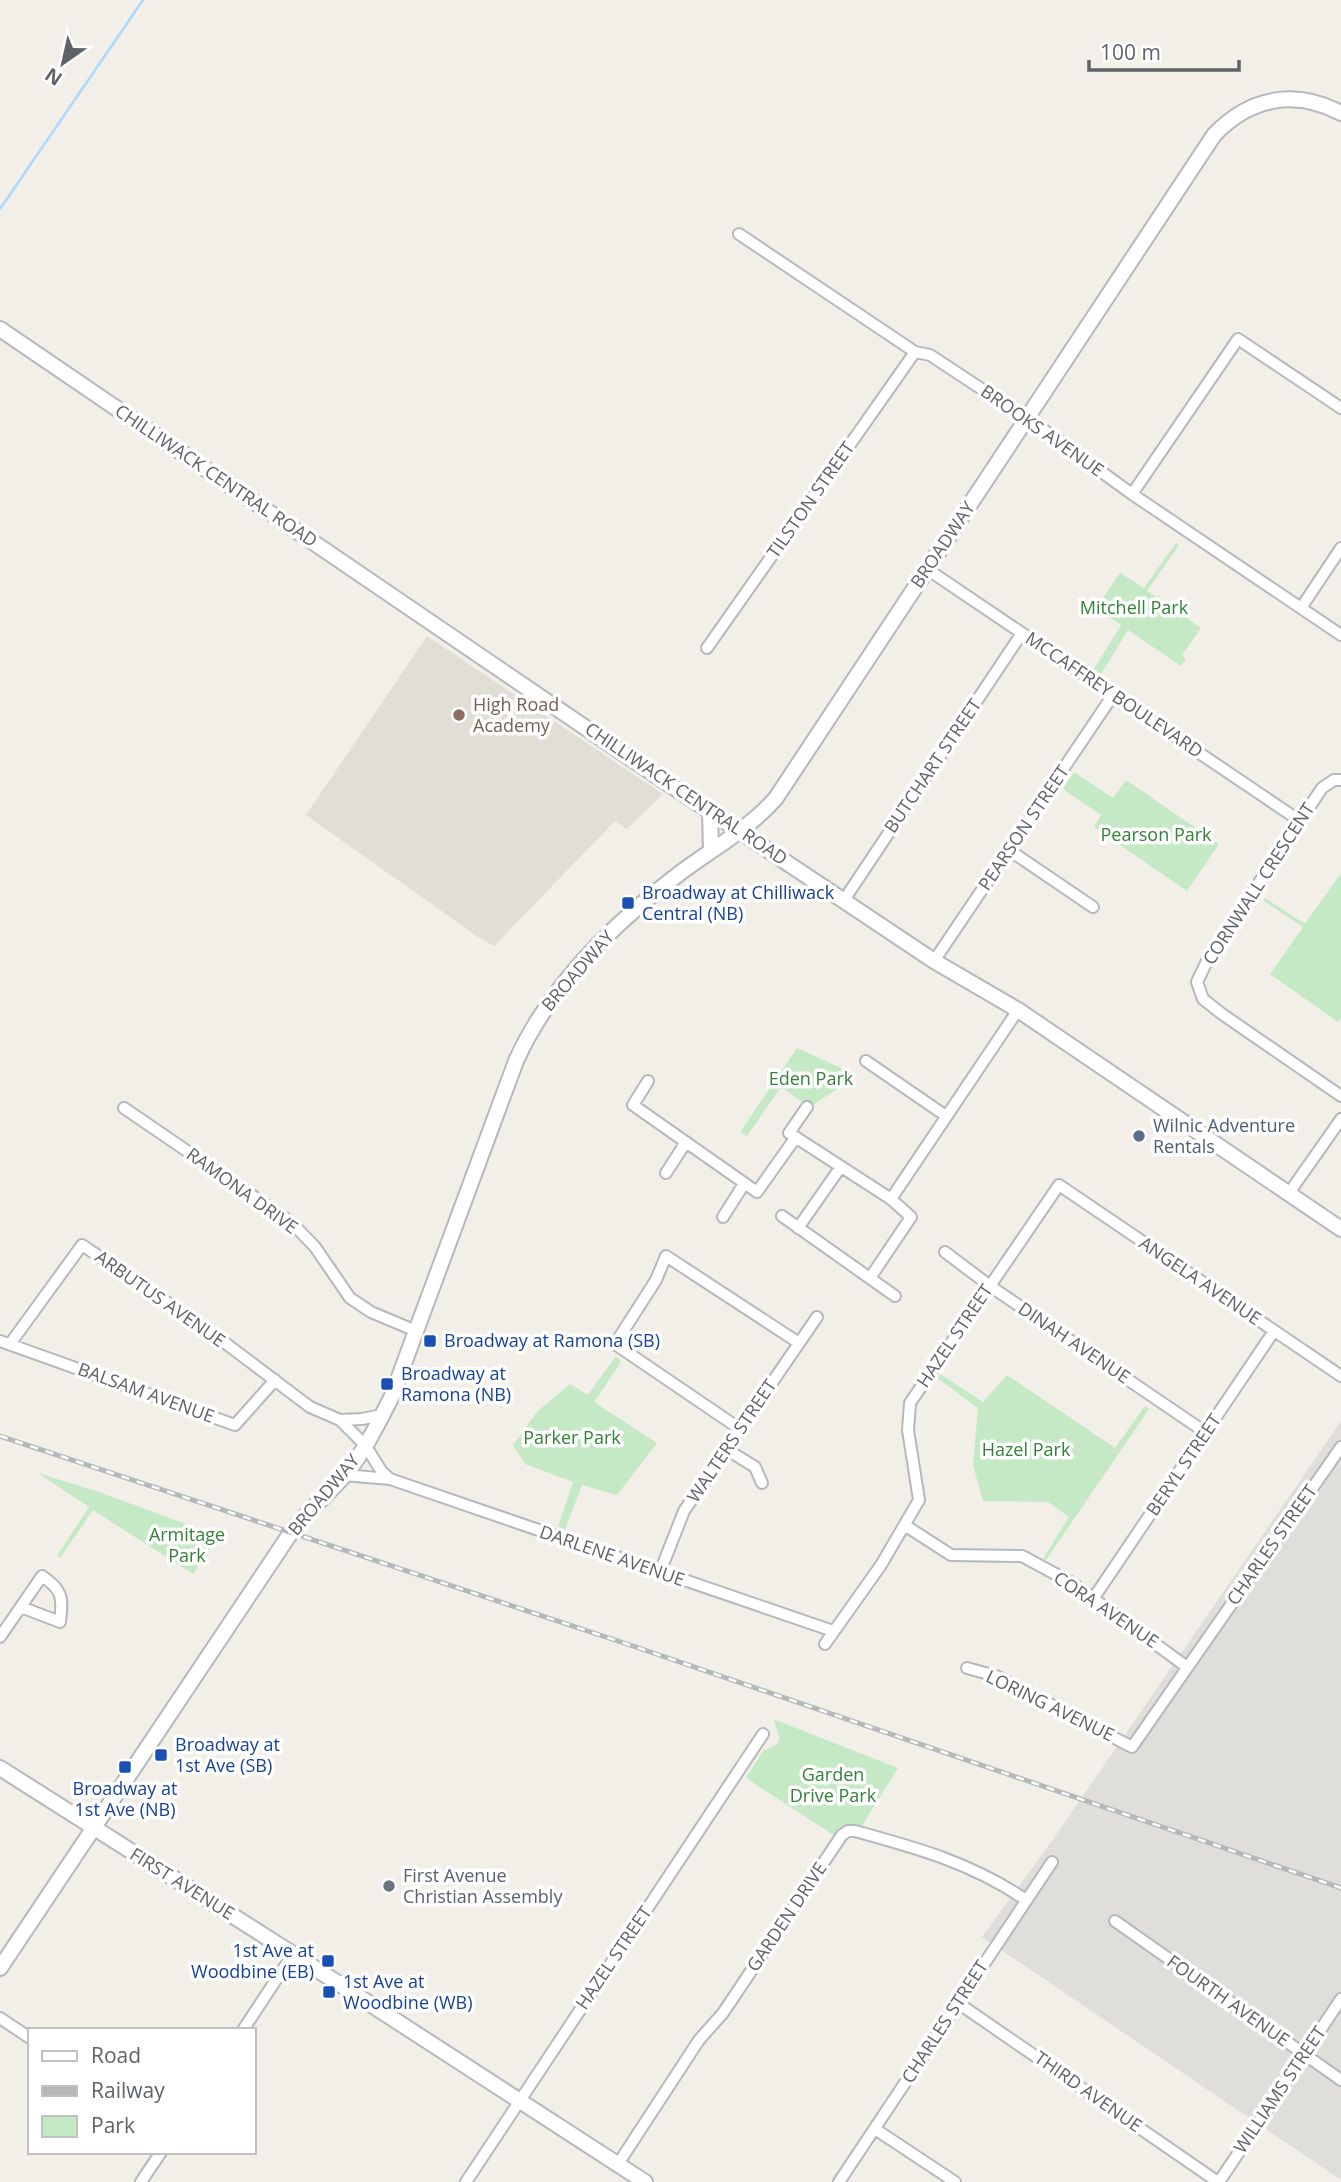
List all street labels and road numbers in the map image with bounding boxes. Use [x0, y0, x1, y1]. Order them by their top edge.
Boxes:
street label: BROOKS AVENUE [976, 379, 1109, 482]
street label: CHILLIWACK CENTRAL ROAD [111, 398, 323, 552]
street label: TILSTON STREET [761, 436, 859, 562]
street label: BROADWAY [904, 496, 980, 592]
street label: MCCAFFREY BOULEVARD [1021, 626, 1208, 763]
street label: BUTCHART STREET [878, 694, 986, 837]
street label: CHILLIWACK CENTRAL ROAD [581, 716, 793, 870]
street label: PEARSON STREET [972, 760, 1074, 895]
street label: CORNWALL CRESCENT [1197, 798, 1320, 969]
street label: BROADWAY [536, 924, 619, 1016]
street label: RAMONA DRIVE [182, 1142, 303, 1239]
street label: ANGELA AVENUE [1135, 1230, 1266, 1330]
street label: ARBUTUS AVENUE [91, 1244, 230, 1352]
street label: HAZEL STREET [911, 1279, 998, 1392]
street label: DINAH AVENUE [1014, 1296, 1135, 1388]
street label: BALSAM AVENUE [75, 1356, 218, 1428]
street label: WALTERS STREET [681, 1374, 781, 1507]
street label: BERYL STREET [1140, 1409, 1226, 1520]
street label: BROADWAY [282, 1448, 365, 1540]
street label: CHARLES STREET [1221, 1479, 1322, 1609]
street label: DARLENE AVENUE [537, 1519, 688, 1591]
street label: CORA AVENUE [1050, 1565, 1164, 1653]
street label: LORING AVENUE [982, 1664, 1118, 1746]
street label: FIRST AVENUE [126, 1842, 239, 1925]
street label: GARDEN DRIVE [741, 1857, 832, 1976]
street label: HAZEL STREET [570, 1901, 657, 2014]
street label: FOURTH AVENUE [1163, 1949, 1295, 2051]
street label: CHARLES STREET [895, 1955, 993, 2087]
street label: WILLIAMS STREET [1228, 2021, 1331, 2158]
street label: THIRD AVENUE [1030, 2045, 1147, 2137]

